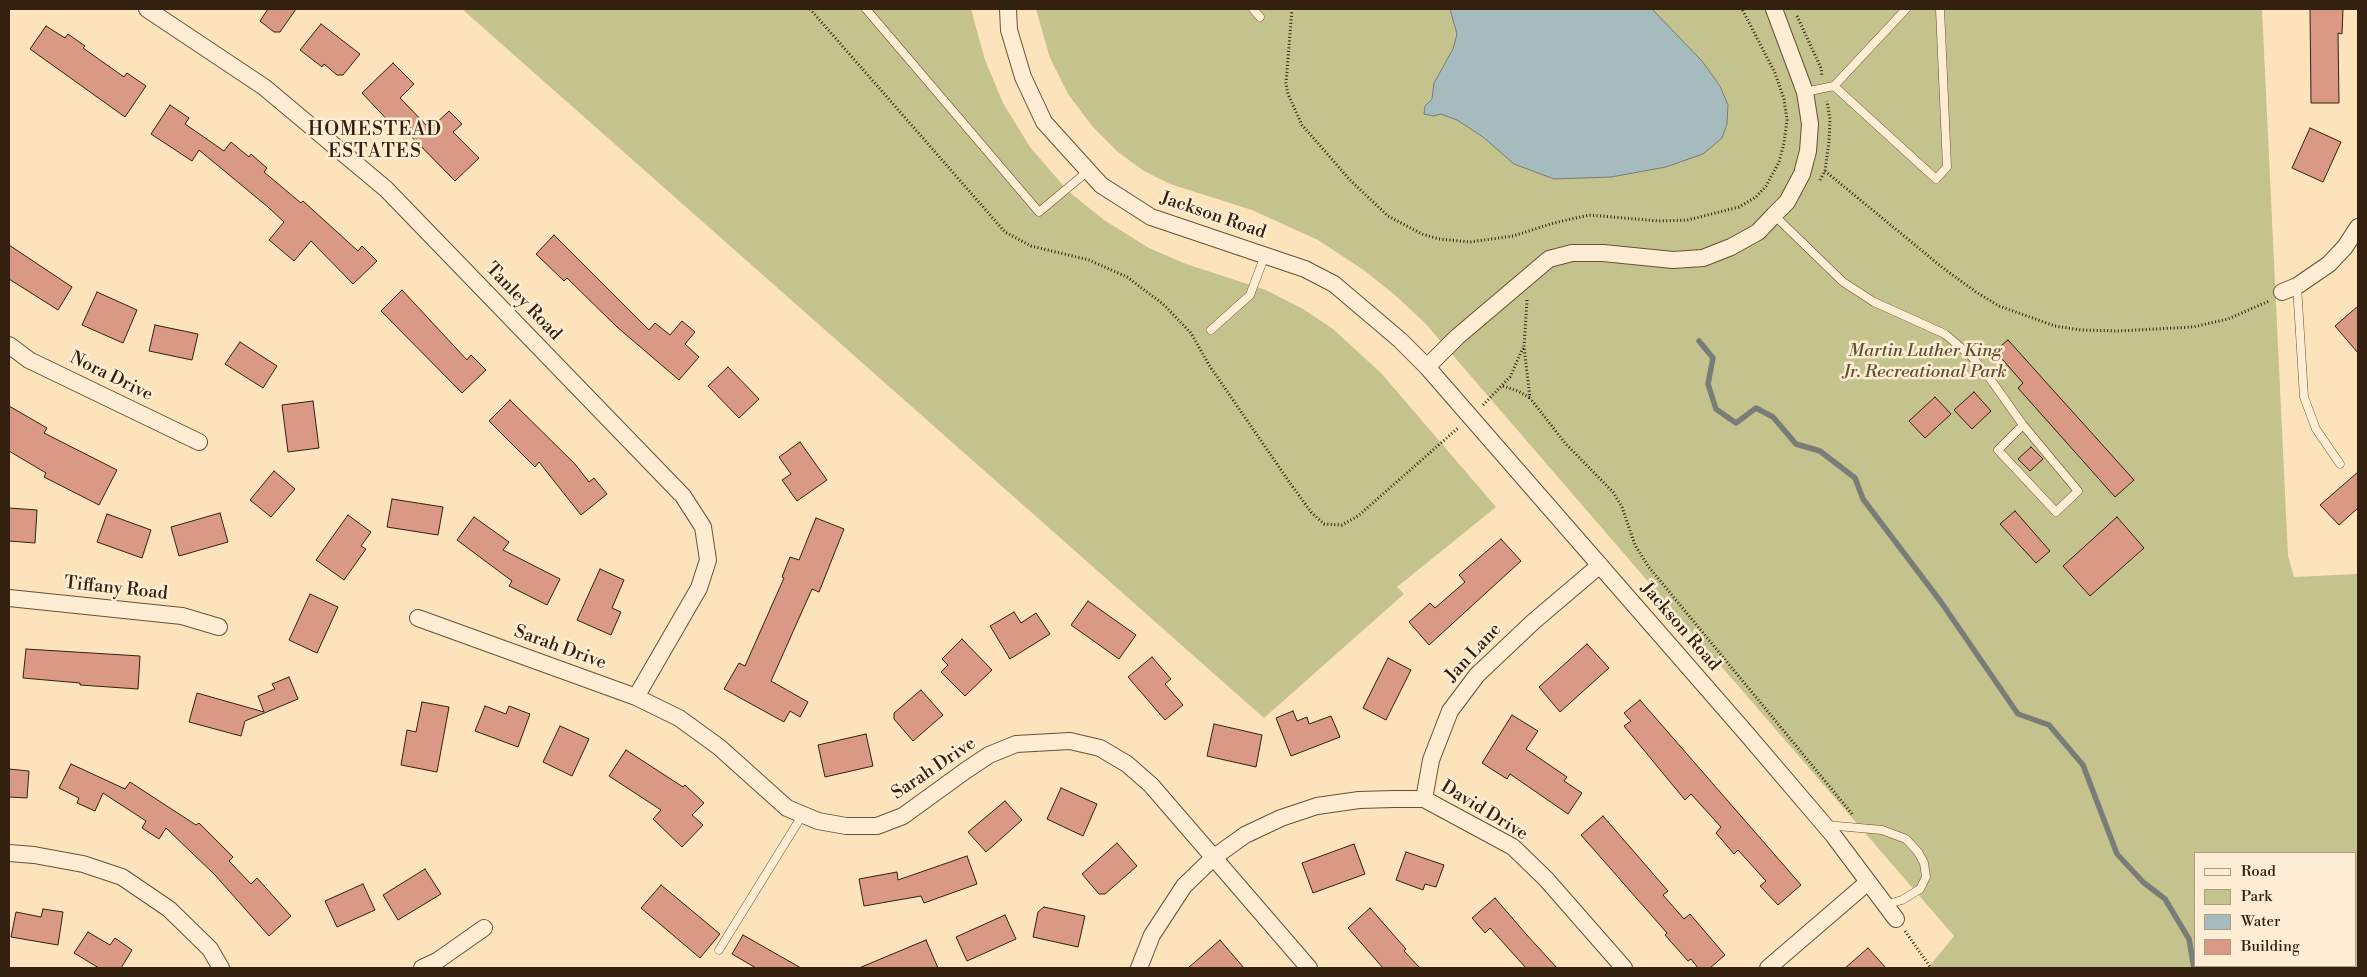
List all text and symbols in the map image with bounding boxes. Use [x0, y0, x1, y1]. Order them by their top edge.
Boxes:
district label: HOMESTEAD ESTATES [307, 119, 443, 163]
street label: Jackson Road [1157, 188, 1269, 244]
street label: Tanley Road [481, 259, 565, 345]
park label: Martin Luther King Jr. Recreational Park [1843, 341, 2007, 384]
street label: Nora Drive [66, 348, 156, 406]
street label: Tiffany Road [63, 573, 169, 605]
street label: Jackson Road [1636, 578, 1724, 676]
street label: Jan Lane [1442, 619, 1506, 687]
street label: Sarah Drive [511, 621, 609, 675]
street label: Sarah Drive [888, 733, 980, 805]
street label: David Drive [1437, 777, 1531, 845]
legend [2194, 852, 2357, 967]
text: Road [2241, 862, 2276, 881]
text: Park [2241, 887, 2272, 906]
text: Water [2241, 912, 2280, 931]
text: Building [2241, 937, 2300, 956]

